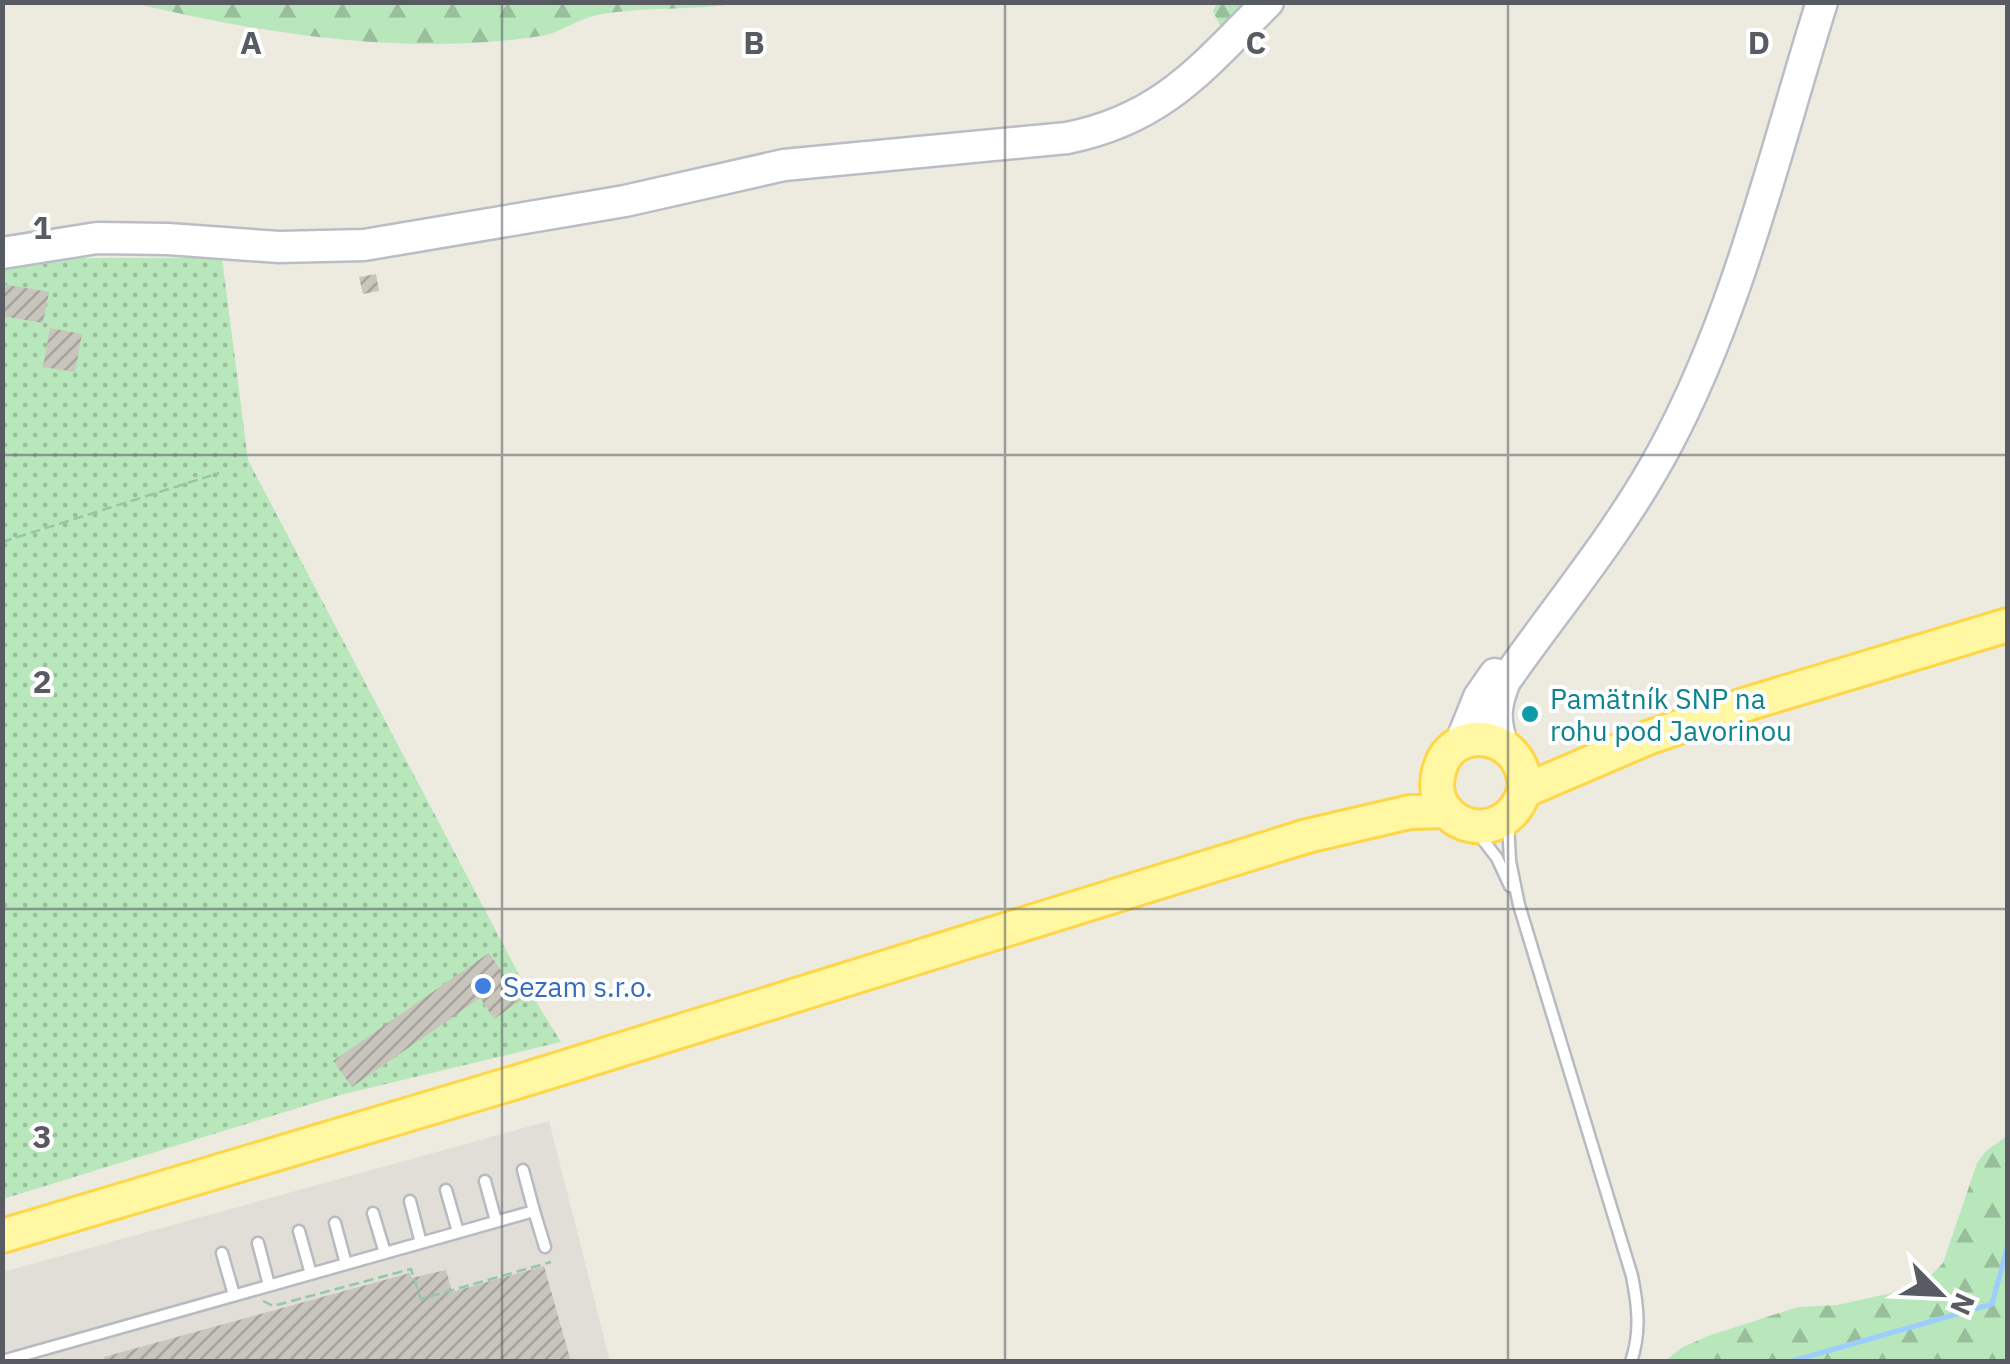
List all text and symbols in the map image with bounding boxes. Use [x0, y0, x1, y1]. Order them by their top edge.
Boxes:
text: A [240, 21, 262, 63]
text: B [743, 21, 765, 63]
text: C [1246, 21, 1266, 63]
text: D [1748, 21, 1770, 63]
text: 1 [32, 206, 52, 248]
text: 2 [32, 660, 52, 702]
place label: Pamätník SNP na rohu pod Javorinou [1550, 680, 1792, 749]
marker: Pamätník SNP na rohu pod Javorinou [1519, 703, 1541, 725]
place label: Sezam s.r.o. [503, 968, 653, 1005]
marker: Sezam s.r.o. [472, 975, 494, 997]
text: 3 [32, 1115, 52, 1157]
north arrow [1890, 1244, 1990, 1344]
text: N [1942, 1288, 1984, 1321]

